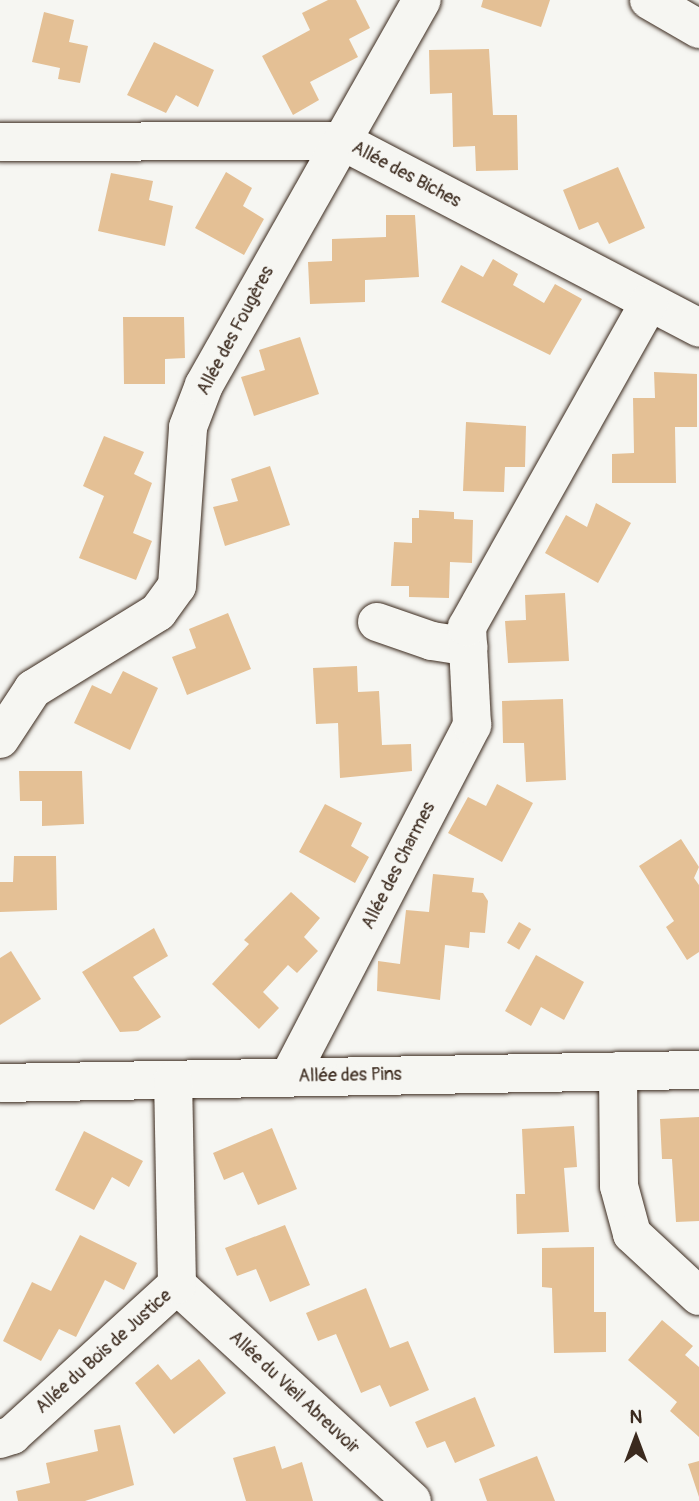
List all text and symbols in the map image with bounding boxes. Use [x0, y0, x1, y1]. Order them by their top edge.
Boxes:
street label: Allée des Biches [348, 137, 464, 213]
street label: Allée des Fougères [193, 263, 279, 399]
street label: Allée des Charmes [358, 799, 440, 933]
street label: Allée des Pins [298, 1064, 402, 1088]
street label: Allée du Bois de Justice [32, 1285, 176, 1419]
street label: Allée du Vieil Abreuvoir [224, 1327, 364, 1459]
north arrow [601, 1403, 671, 1473]
text: N [630, 1405, 642, 1429]

